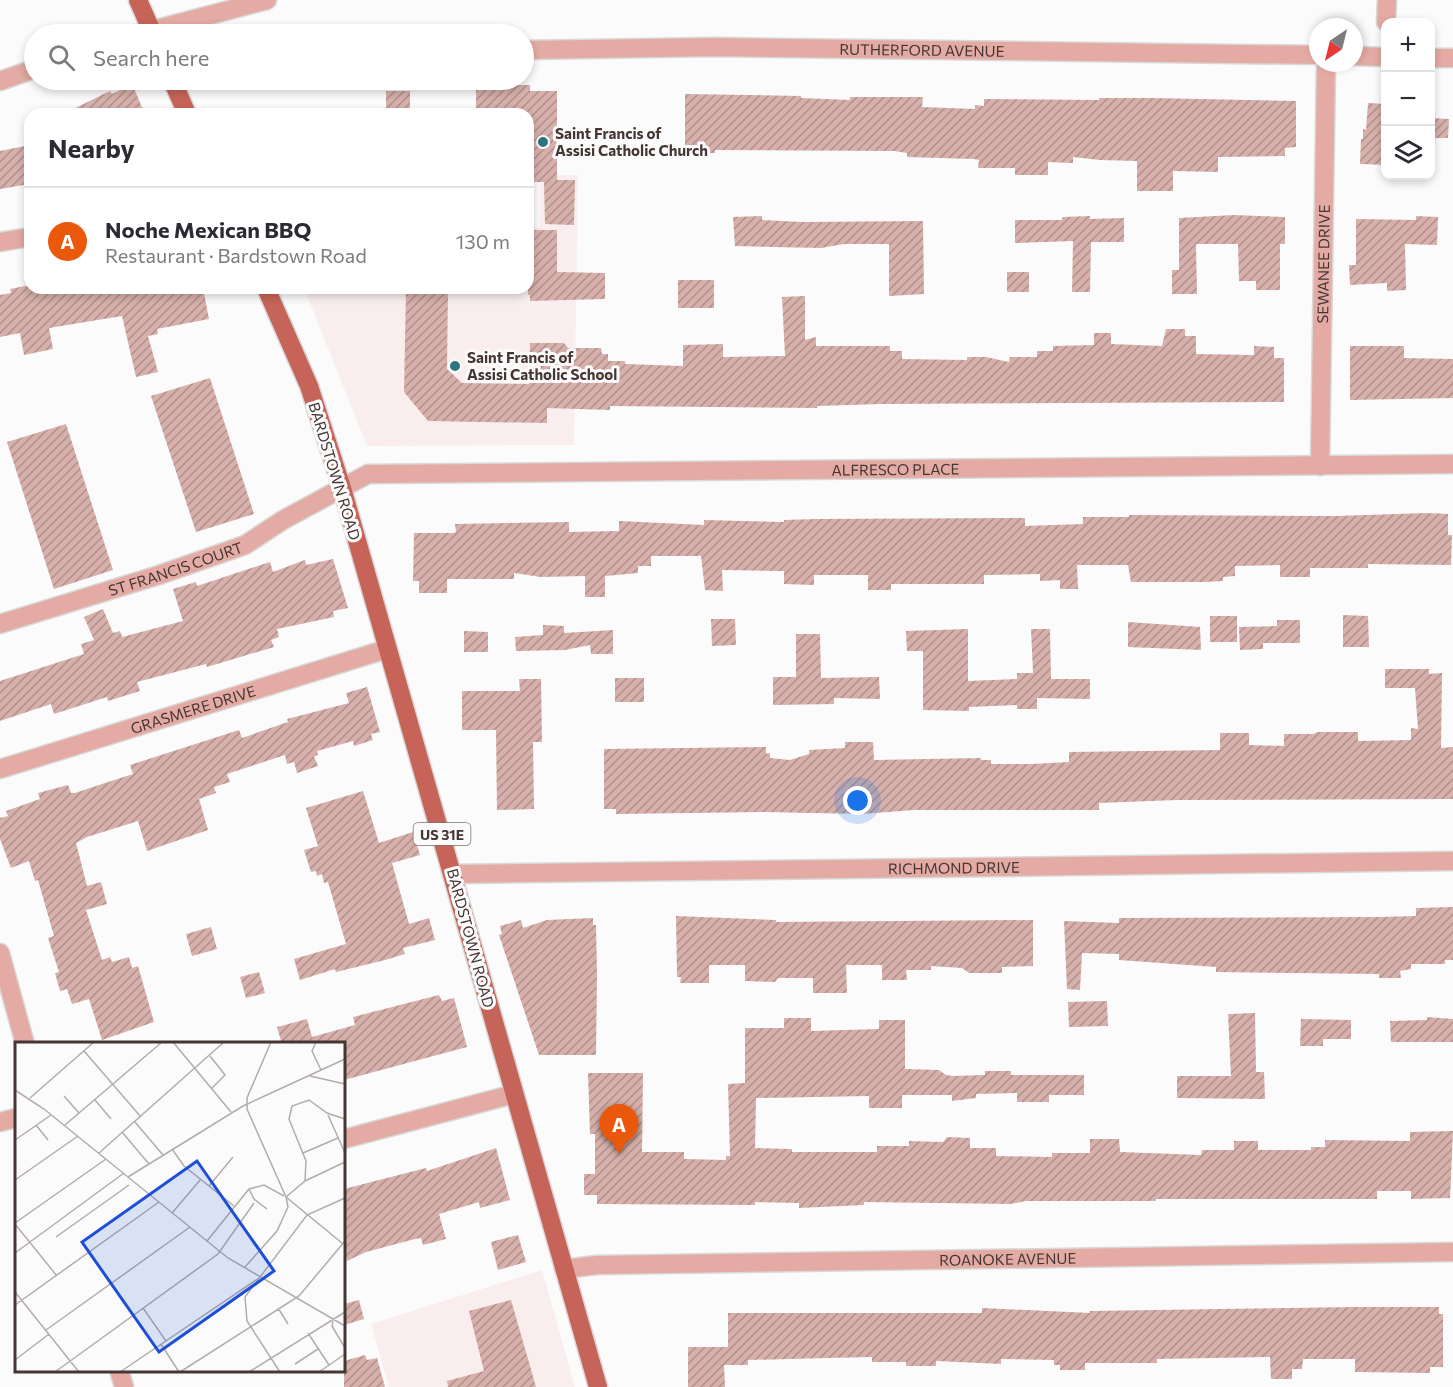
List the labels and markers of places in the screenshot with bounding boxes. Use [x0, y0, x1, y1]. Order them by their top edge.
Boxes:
place label: Saint Francis of Assisi Catholic Church [555, 124, 708, 159]
marker: Saint Francis of Assisi Catholic Church [536, 135, 550, 149]
place label: Saint Francis of Assisi Catholic School [467, 348, 617, 383]
marker: Saint Francis of Assisi Catholic School [448, 359, 462, 373]
pin: A [600, 1104, 638, 1154]

